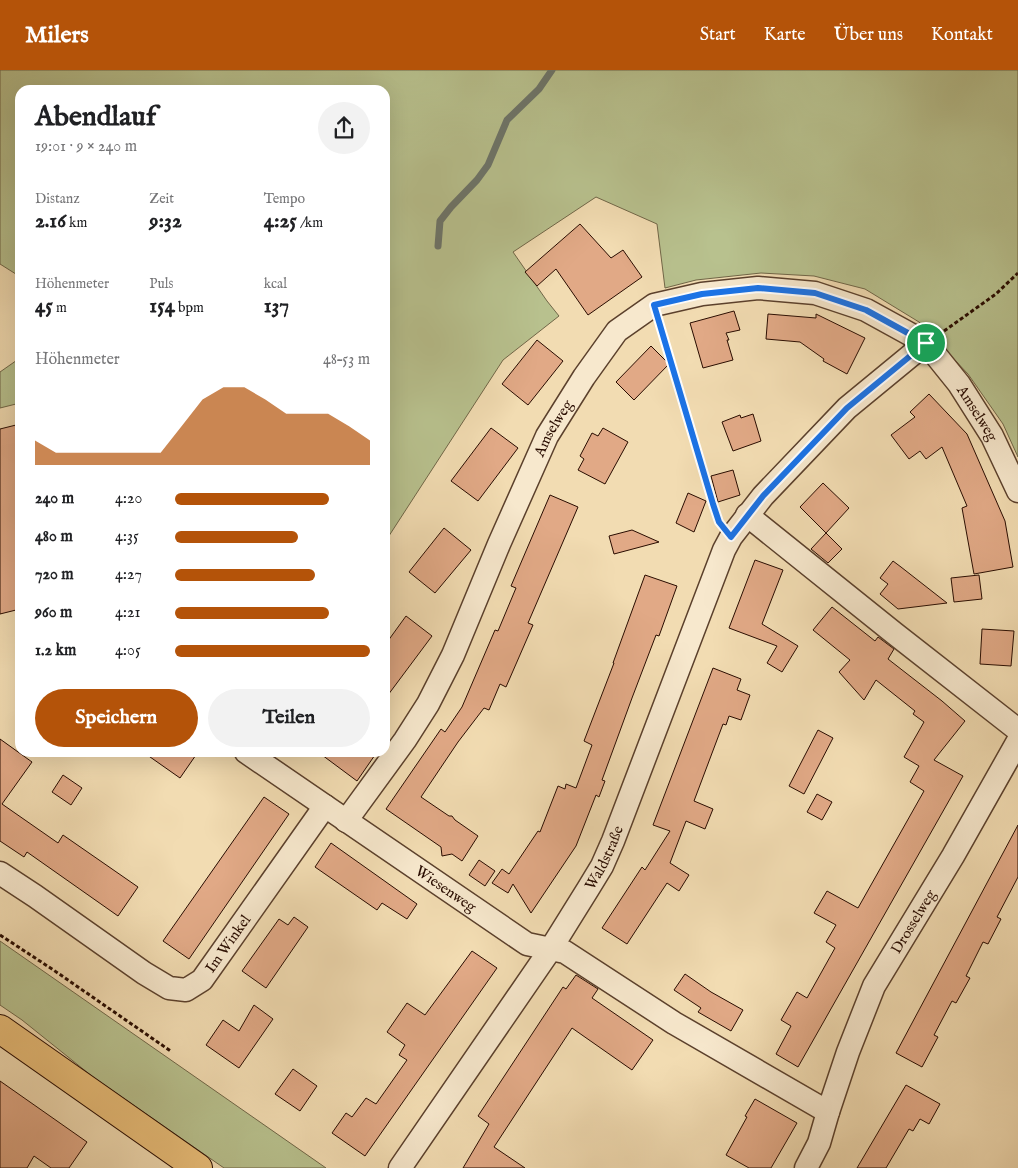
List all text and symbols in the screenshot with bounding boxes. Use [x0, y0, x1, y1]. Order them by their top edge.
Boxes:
text: Milers [25, 20, 89, 51]
text: Start [700, 24, 736, 47]
text: Karte [764, 24, 806, 47]
text: Über uns [834, 24, 903, 47]
text: Kontakt [931, 24, 993, 47]
text: Abendlauf [35, 100, 156, 135]
button: share [318, 102, 370, 154]
text: 19:01 · 9 × 240 m [35, 137, 137, 157]
text: Distanz [35, 190, 80, 208]
text: Zeit [149, 190, 174, 208]
text: Tempo [264, 190, 305, 208]
text: 2.16 [35, 208, 66, 235]
text: 9:32 [149, 208, 182, 235]
text: 4:25 [264, 208, 297, 235]
text: km [66, 214, 87, 232]
text: /km [297, 214, 323, 232]
text: Höhenmeter [35, 275, 109, 293]
text: Puls [149, 275, 173, 293]
text: kcal [264, 275, 287, 293]
text: 45 [35, 293, 53, 320]
text: 154 [149, 293, 175, 320]
text: 137 [264, 293, 289, 320]
text: m [53, 299, 67, 317]
text: bpm [175, 299, 204, 317]
pin [905, 322, 947, 364]
icon: arrive [912, 329, 940, 357]
text: Höhenmeter [35, 350, 120, 370]
text: 48–53 m [323, 350, 370, 370]
street label: Amselweg [952, 381, 1003, 445]
street label: Amselweg [529, 395, 577, 460]
text: 240 m [35, 489, 74, 509]
text: 4:20 [115, 489, 142, 509]
text: 480 m [35, 527, 73, 547]
text: 4:35 [115, 527, 139, 547]
text: 720 m [35, 565, 74, 585]
text: 4:27 [115, 565, 142, 585]
text: 960 m [35, 603, 72, 623]
text: 4:21 [115, 603, 141, 623]
text: 1.2 km [35, 641, 76, 661]
text: 4:05 [115, 641, 141, 661]
button: Speichern [35, 689, 198, 747]
button: Teilen [208, 689, 370, 747]
street label: Waldstraße [580, 823, 628, 893]
street label: Wiesenweg [412, 861, 481, 917]
street label: Drosselweg [886, 885, 940, 957]
street label: Im Winkel [201, 910, 255, 976]

